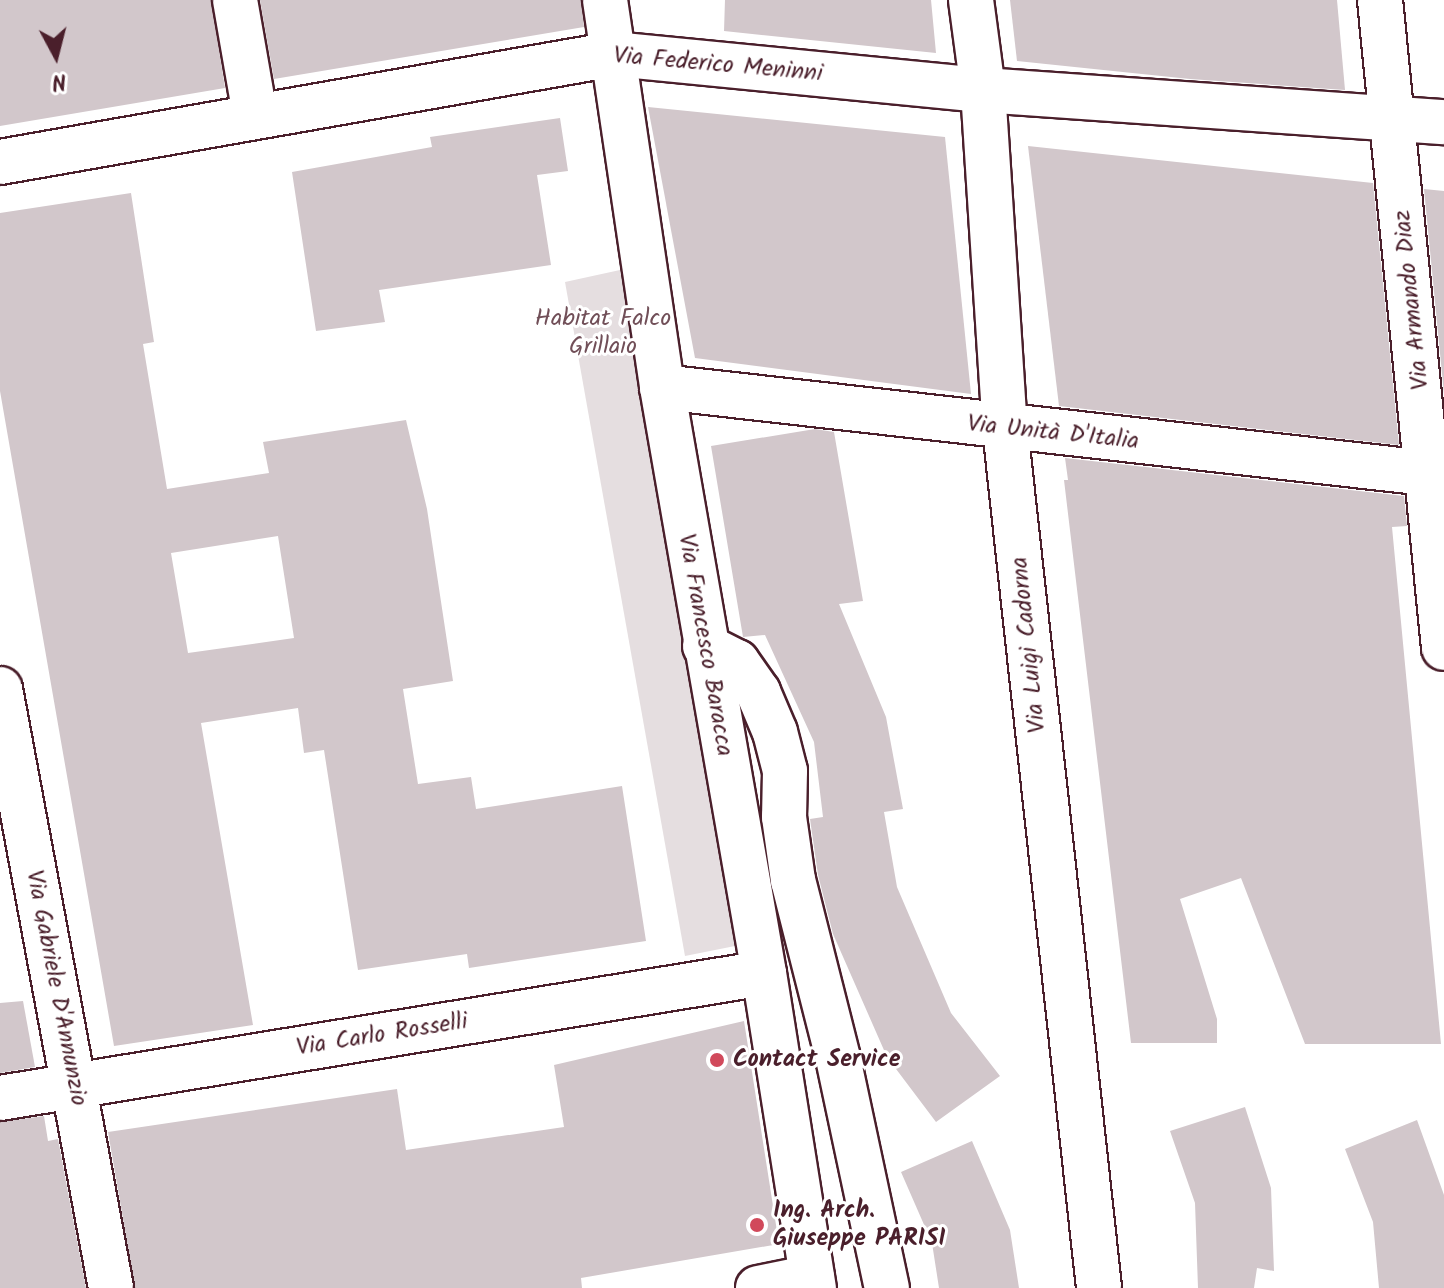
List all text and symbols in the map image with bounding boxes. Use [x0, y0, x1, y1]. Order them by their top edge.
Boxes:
north arrow [16, 16, 96, 96]
street label: Via Federico Meninni [612, 42, 824, 88]
text: N [50, 62, 68, 99]
street label: Via Armando Diaz [1388, 209, 1436, 391]
park label: Habitat Falco Grillaio [535, 305, 671, 361]
street label: Via Unità D'Italia [966, 410, 1140, 456]
street label: Via Francesco Baracca [671, 532, 739, 758]
street label: Via Luigi Cadorna [1005, 556, 1053, 734]
street label: Via Gabriele D'Annunzio [19, 868, 93, 1108]
street label: Via Carlo Rosselli [294, 1007, 470, 1063]
place label: Contact Service [733, 1046, 900, 1074]
marker: Contact Service [708, 1051, 726, 1069]
place label: Ing. Arch. Giuseppe PARISI [773, 1197, 946, 1253]
marker: Ing. Arch. Giuseppe PARISI [748, 1216, 766, 1234]

